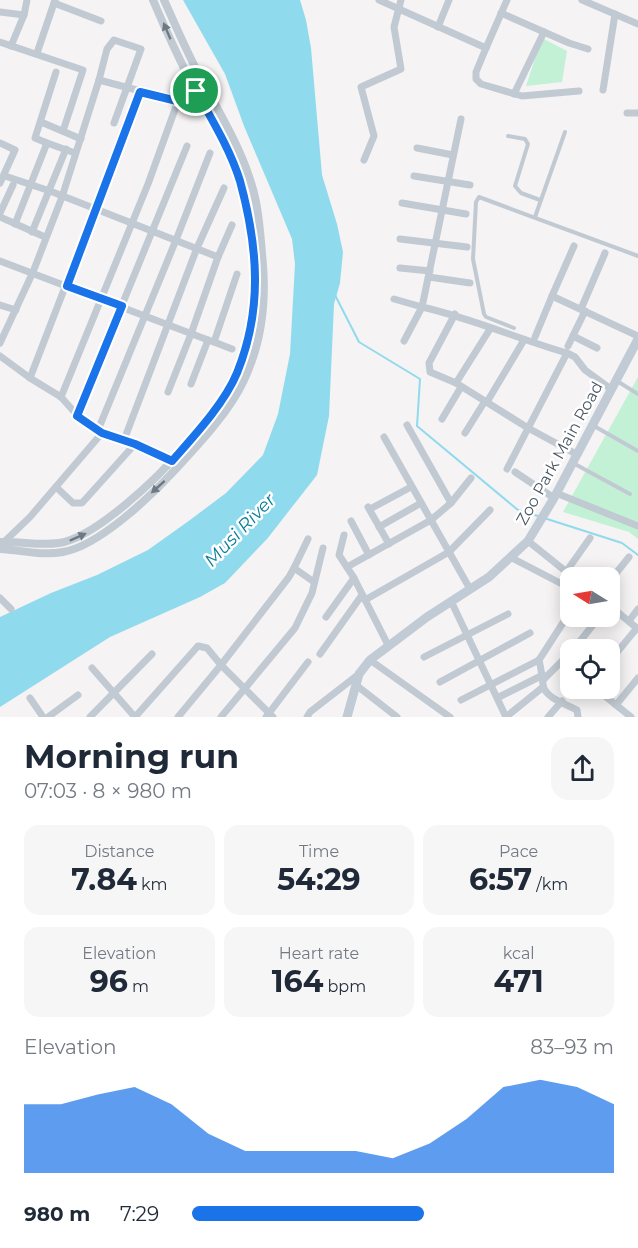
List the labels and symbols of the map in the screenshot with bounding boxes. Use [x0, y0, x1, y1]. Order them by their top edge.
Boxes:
one-way arrow [162, 22, 172, 40]
pin [170, 65, 221, 116]
street label: Zoo Park Main Road [512, 378, 607, 528]
one-way arrow [151, 480, 166, 493]
water label: Musi River [200, 488, 281, 571]
one-way arrow [69, 531, 87, 541]
north arrow [560, 567, 620, 627]

